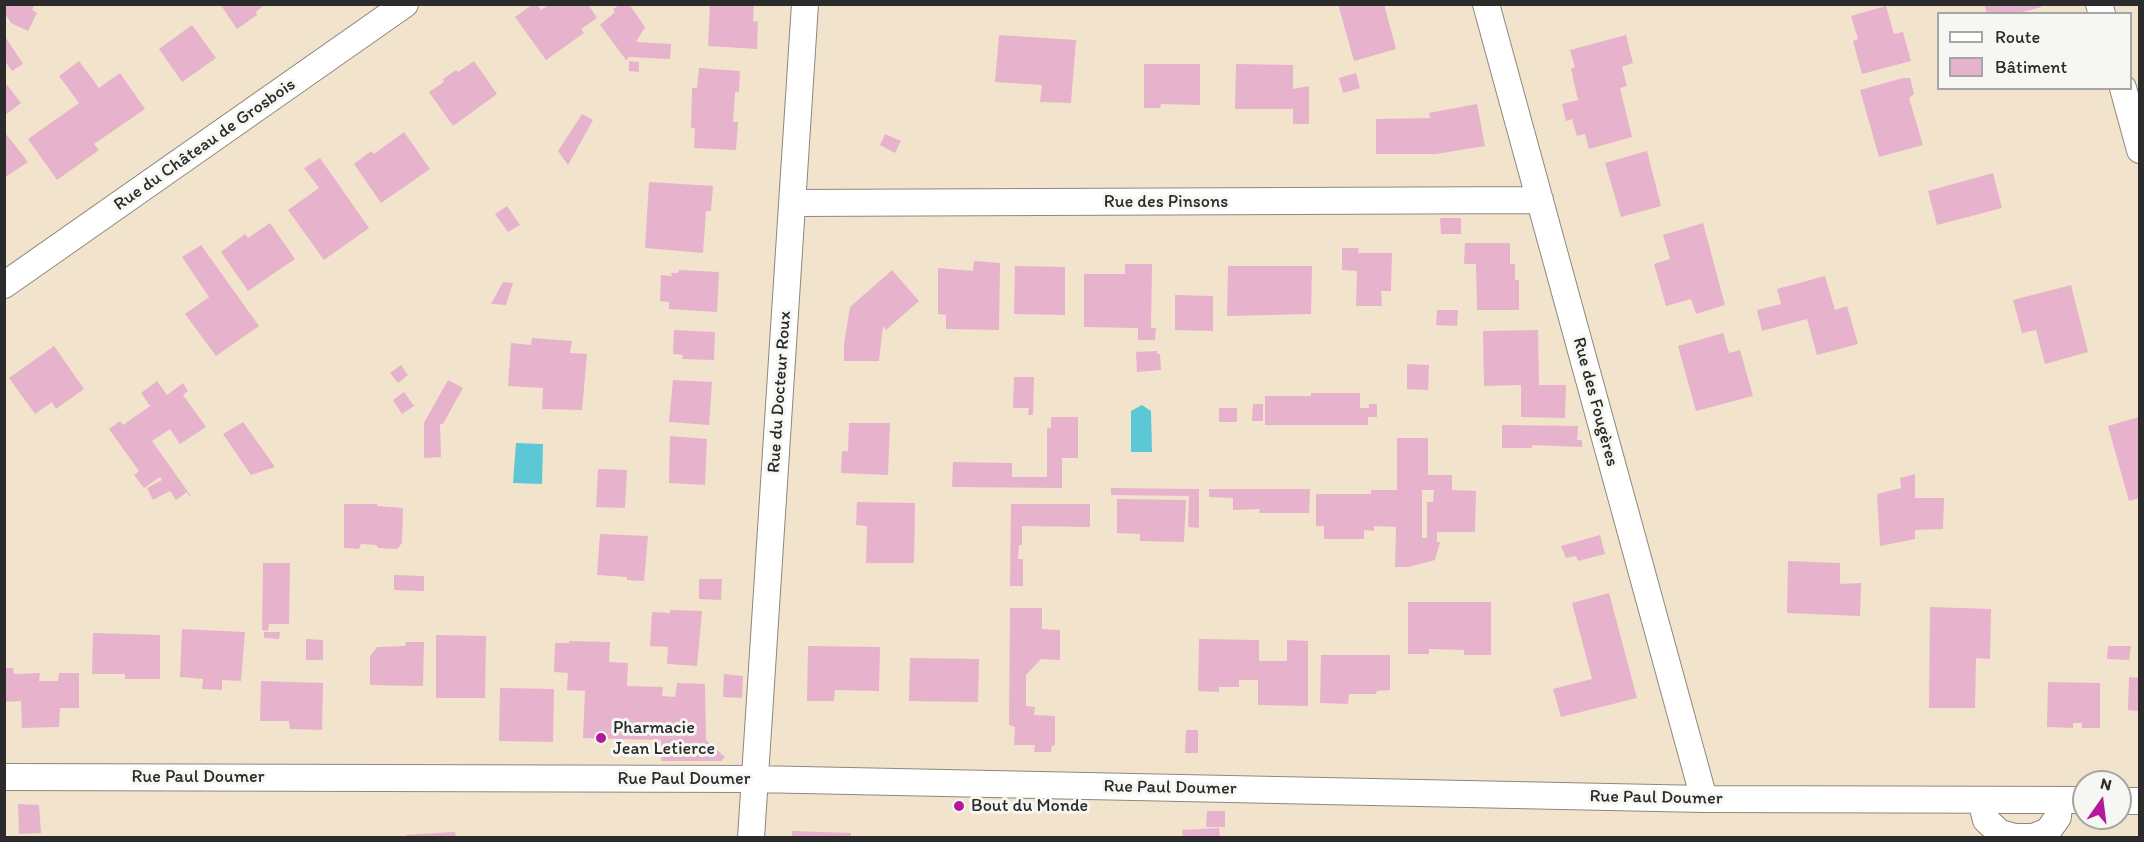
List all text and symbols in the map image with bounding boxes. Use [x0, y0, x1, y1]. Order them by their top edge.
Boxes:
legend [1937, 12, 2132, 90]
text: Route [1995, 26, 2040, 48]
text: Bâtiment [1995, 56, 2067, 78]
street label: Rue du Château de Grosbois [110, 74, 300, 216]
street label: Rue des Pinsons [1104, 191, 1228, 213]
street label: Rue du Docteur Roux [764, 310, 796, 474]
street label: Rue des Fougères [1567, 335, 1623, 469]
place label: Pharmacie Jean Letierce [613, 717, 715, 760]
marker: Pharmacie Jean Letierce [594, 731, 608, 745]
street label: Rue Paul Doumer [131, 766, 265, 788]
street label: Rue Paul Doumer [617, 768, 751, 790]
north arrow [2072, 770, 2132, 830]
text: N [2098, 773, 2114, 795]
street label: Rue Paul Doumer [1103, 776, 1237, 800]
street label: Rue Paul Doumer [1589, 786, 1723, 810]
place label: Bout du Monde [971, 795, 1088, 817]
marker: Bout du Monde [952, 799, 966, 813]

